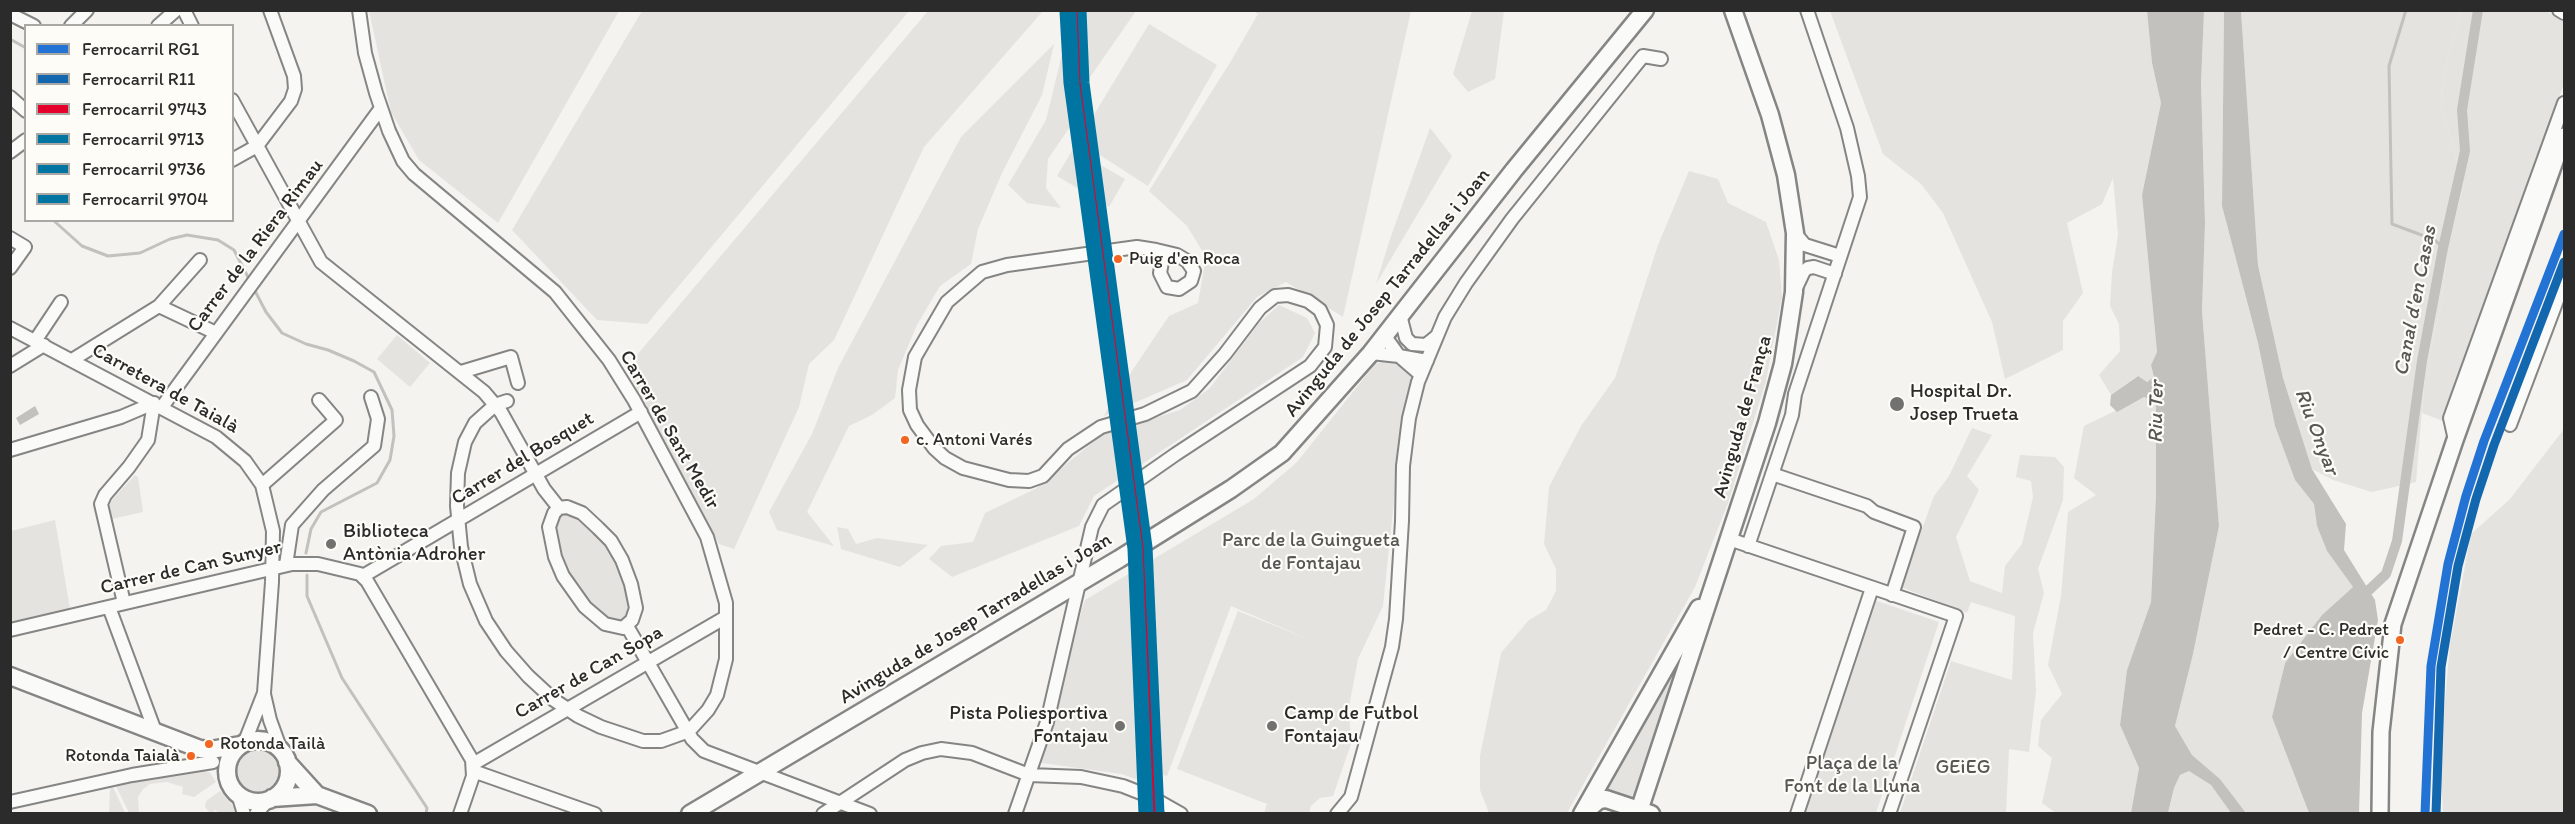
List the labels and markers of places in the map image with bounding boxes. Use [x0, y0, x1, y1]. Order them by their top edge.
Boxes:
place label: Puig d'en Roca [1129, 248, 1240, 270]
marker: Puig d'en Roca [1112, 253, 1124, 265]
place label: Hospital Dr. Josep Trueta [1910, 380, 2019, 427]
marker: Hospital Dr. Josep Trueta [1888, 395, 1906, 413]
place label: c. Antoni Varés [916, 429, 1032, 451]
marker: c. Antoni Varés [899, 434, 911, 446]
place label: Biblioteca Antònia Adroher [343, 520, 485, 567]
marker: Biblioteca Antònia Adroher [324, 537, 338, 551]
place label: Pedret - C. Pedret / Centre Cívic [2253, 619, 2389, 662]
marker: Pedret - C. Pedret / Centre Cívic [2394, 634, 2406, 646]
place label: Pista Poliesportiva Fontajau [949, 702, 1108, 749]
place label: Camp de Futbol Fontajau [1284, 702, 1418, 749]
marker: Pista Poliesportiva Fontajau [1113, 719, 1127, 733]
marker: Camp de Futbol Fontajau [1265, 719, 1279, 733]
place label: Rotonda Tailà [220, 733, 325, 755]
marker: Rotonda Tailà [203, 738, 215, 750]
place label: Rotonda Taialà [65, 745, 180, 767]
marker: Rotonda Taialà [185, 750, 197, 762]

